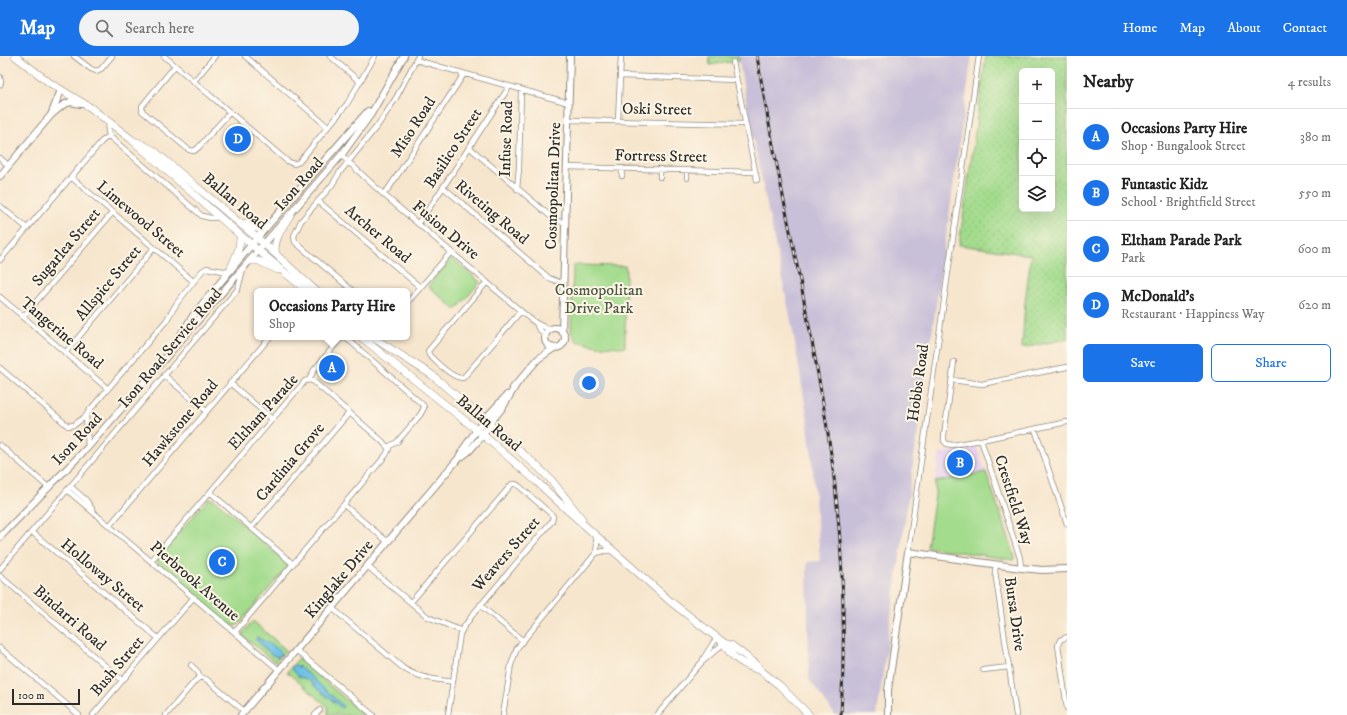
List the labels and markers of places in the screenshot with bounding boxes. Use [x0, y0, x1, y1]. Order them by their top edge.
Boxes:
pin: D [225, 124, 251, 154]
pin: A [319, 353, 345, 383]
pin: B [947, 448, 973, 478]
pin: C [209, 547, 235, 577]

